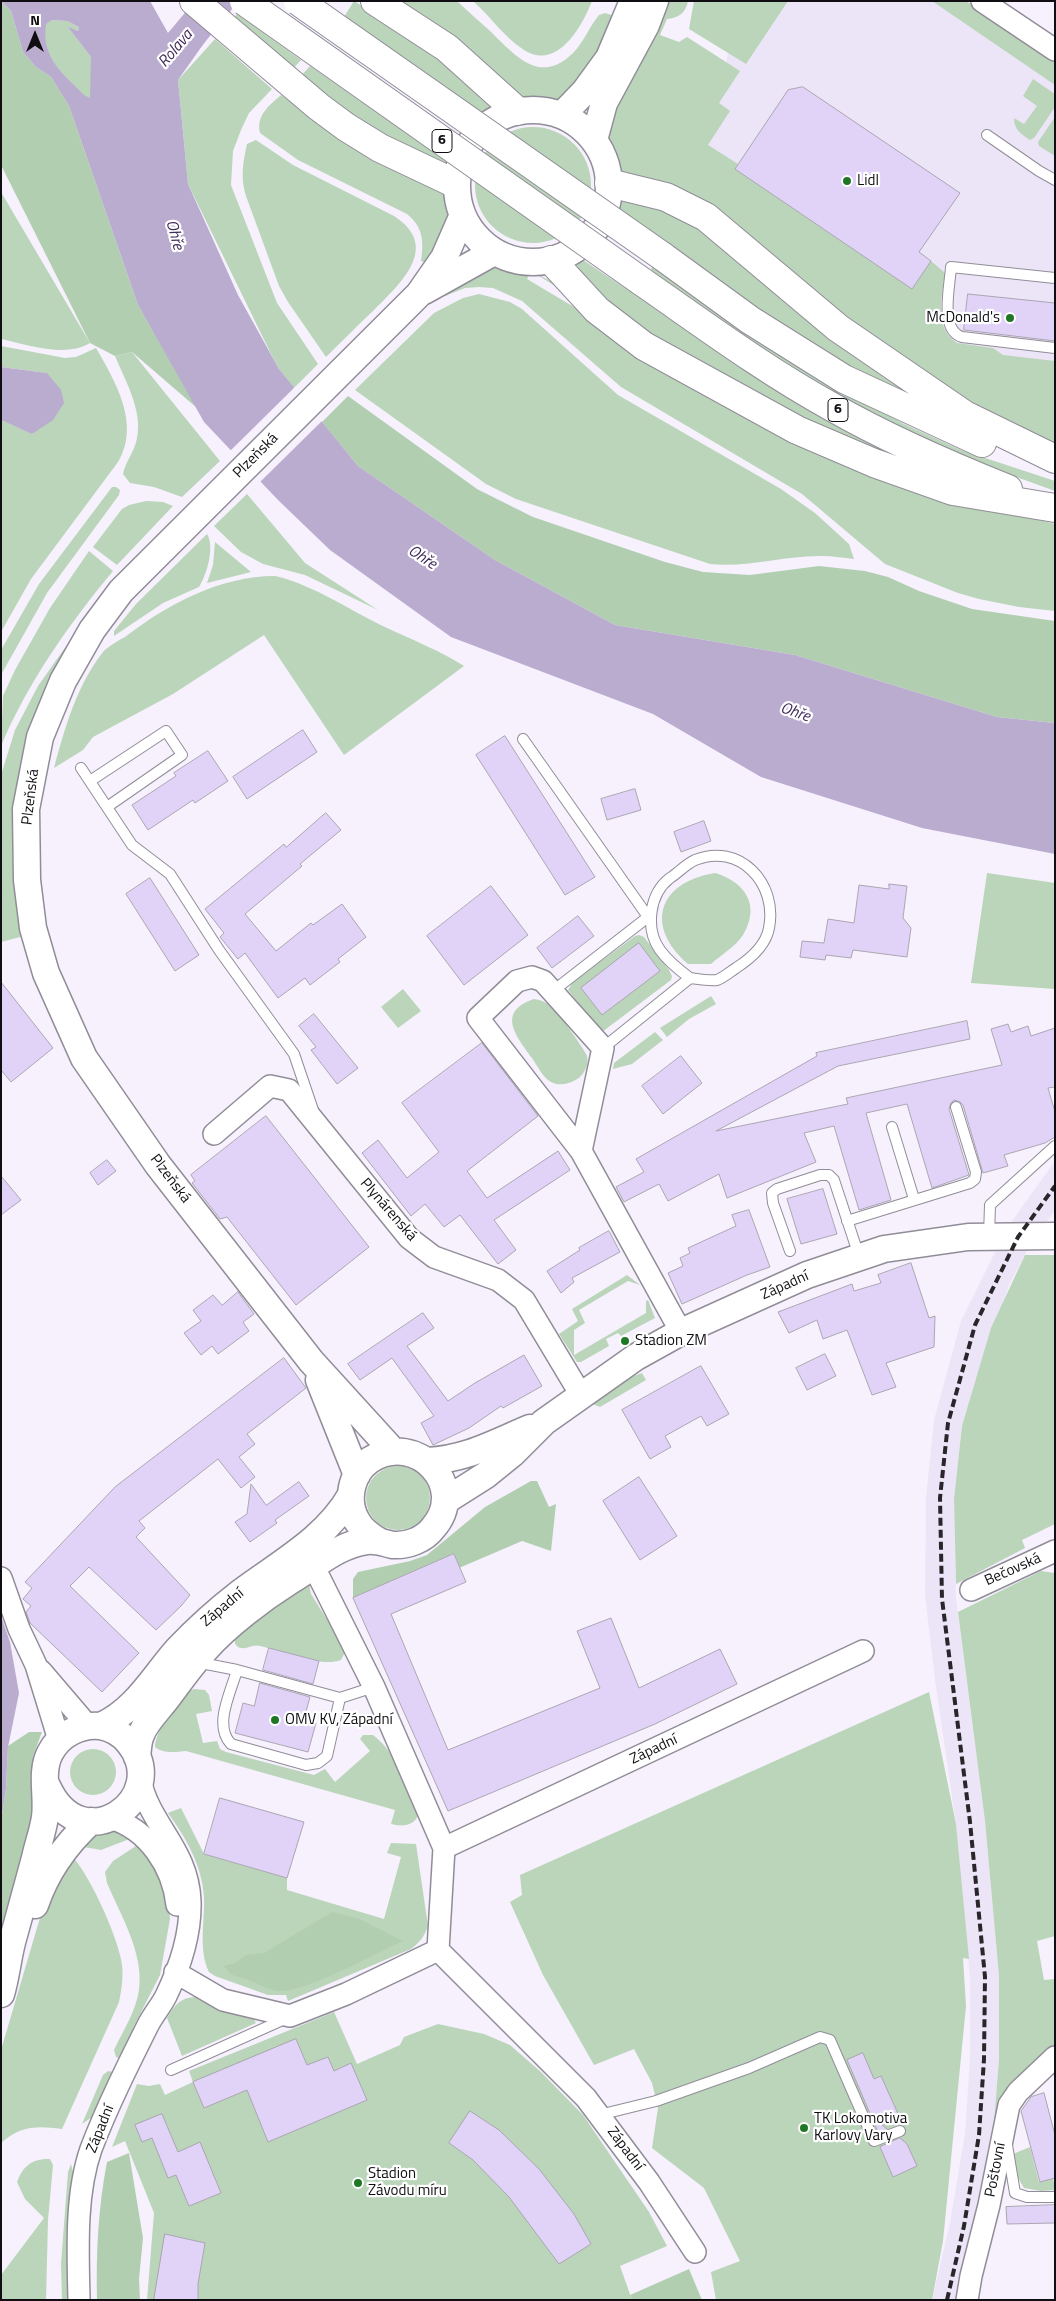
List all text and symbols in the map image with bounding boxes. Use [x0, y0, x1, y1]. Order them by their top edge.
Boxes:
text: N [30, 9, 40, 30]
north arrow [10, 10, 60, 60]
water label: Rolava [155, 26, 197, 72]
road number: 6 [432, 130, 452, 152]
place label: Lidl [857, 172, 879, 190]
marker: Lidl [841, 175, 853, 187]
water label: Ohře [161, 218, 187, 252]
place label: McDonald's [926, 309, 1000, 327]
marker: McDonald's [1004, 312, 1016, 324]
road number: 6 [828, 398, 848, 422]
street label: Plzeňská [230, 430, 282, 482]
water label: Ohře [404, 542, 440, 574]
water label: Ohře [778, 699, 812, 727]
street label: Plzeňská [19, 768, 43, 826]
street label: Plzeňská [146, 1151, 194, 1207]
street label: Plynárenská [356, 1175, 420, 1245]
street label: Západní [758, 1268, 812, 1304]
place label: Stadion ZM [635, 1332, 707, 1350]
marker: Stadion ZM [619, 1335, 631, 1347]
street label: Bečovská [982, 1550, 1044, 1590]
street label: Západní [198, 1585, 248, 1631]
place label: OMV KV, Západní [285, 1711, 393, 1729]
marker: OMV KV, Západní [269, 1714, 281, 1726]
street label: Západní [627, 1731, 681, 1769]
street label: Západní [83, 2102, 119, 2156]
place label: TK Lokomotiva Karlovy Vary [814, 2110, 907, 2145]
marker: TK Lokomotiva Karlovy Vary [798, 2122, 810, 2134]
street label: Západní [603, 2124, 647, 2174]
street label: Poštovní [982, 2141, 1010, 2199]
place label: Stadion Závodu míru [368, 2165, 447, 2200]
marker: Stadion Závodu míru [352, 2177, 364, 2189]

